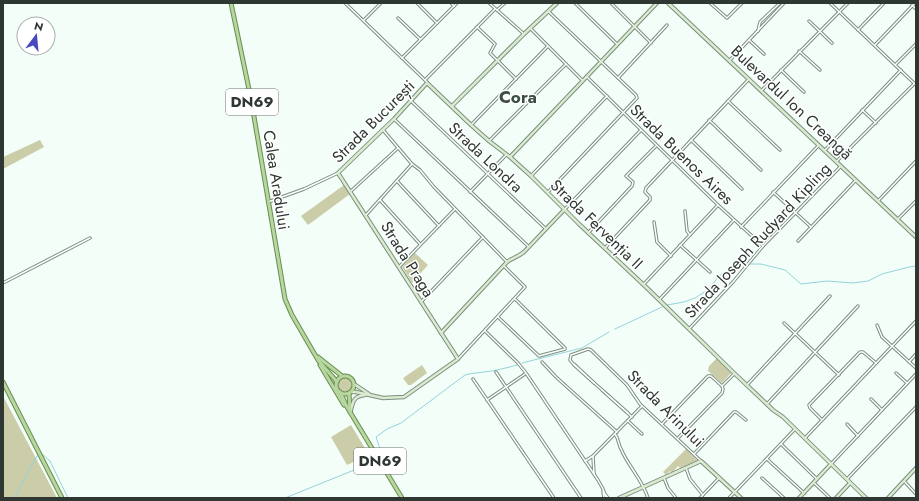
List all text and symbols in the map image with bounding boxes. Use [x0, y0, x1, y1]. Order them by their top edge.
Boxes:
north arrow [16, 16, 56, 56]
text: N [32, 17, 45, 35]
street label: Bulevardul Ion Creangă [726, 40, 857, 165]
street label: Strada București [327, 75, 420, 168]
district label: Cora [499, 85, 537, 109]
road number: DN69 [226, 89, 278, 115]
street label: Strada Buenos Aires [625, 99, 739, 210]
street label: Strada Londra [443, 117, 528, 198]
street label: Calea Aradului [257, 129, 296, 232]
street label: Strada Joseph Rudyard Kipling [679, 157, 836, 323]
street label: Strada Fervenția II [545, 174, 648, 275]
street label: Strada Praga [375, 217, 440, 302]
street label: Strada Arinului [622, 365, 709, 452]
road number: DN69 [354, 448, 406, 474]

